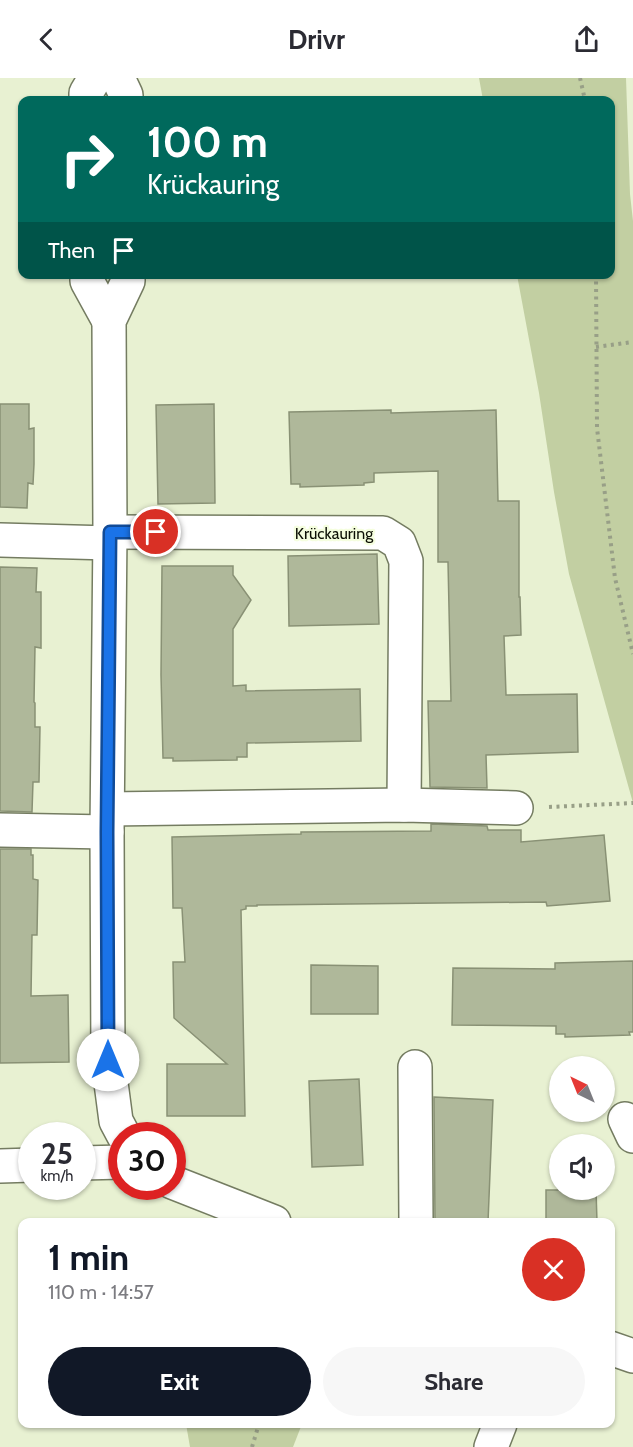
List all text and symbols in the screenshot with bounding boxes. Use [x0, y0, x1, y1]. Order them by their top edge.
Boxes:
icon: back [30, 23, 63, 56]
text: Drivr [288, 23, 345, 56]
icon: share [570, 23, 603, 56]
text: 100 m [147, 116, 268, 168]
icon: right [48, 120, 126, 198]
text: Krückauring [147, 168, 279, 201]
icon: arrive [107, 234, 140, 267]
text: Then [48, 237, 95, 264]
pin [130, 506, 181, 557]
icon: arrive [139, 515, 172, 548]
street label: Krückauring [295, 524, 374, 543]
position arrow [76, 1028, 140, 1092]
north arrow [549, 1056, 615, 1122]
map controls [549, 1056, 615, 1200]
speed limit sign: 30 [108, 1122, 186, 1200]
button: sound [549, 1134, 615, 1200]
text: 25 [41, 1135, 73, 1172]
text: km/h [41, 1167, 73, 1185]
text: 1 min [48, 1235, 129, 1279]
button: close [522, 1238, 585, 1301]
text: 110 m · 14:57 [48, 1280, 154, 1304]
button: Exit [48, 1347, 311, 1416]
button: Share [323, 1347, 585, 1416]

